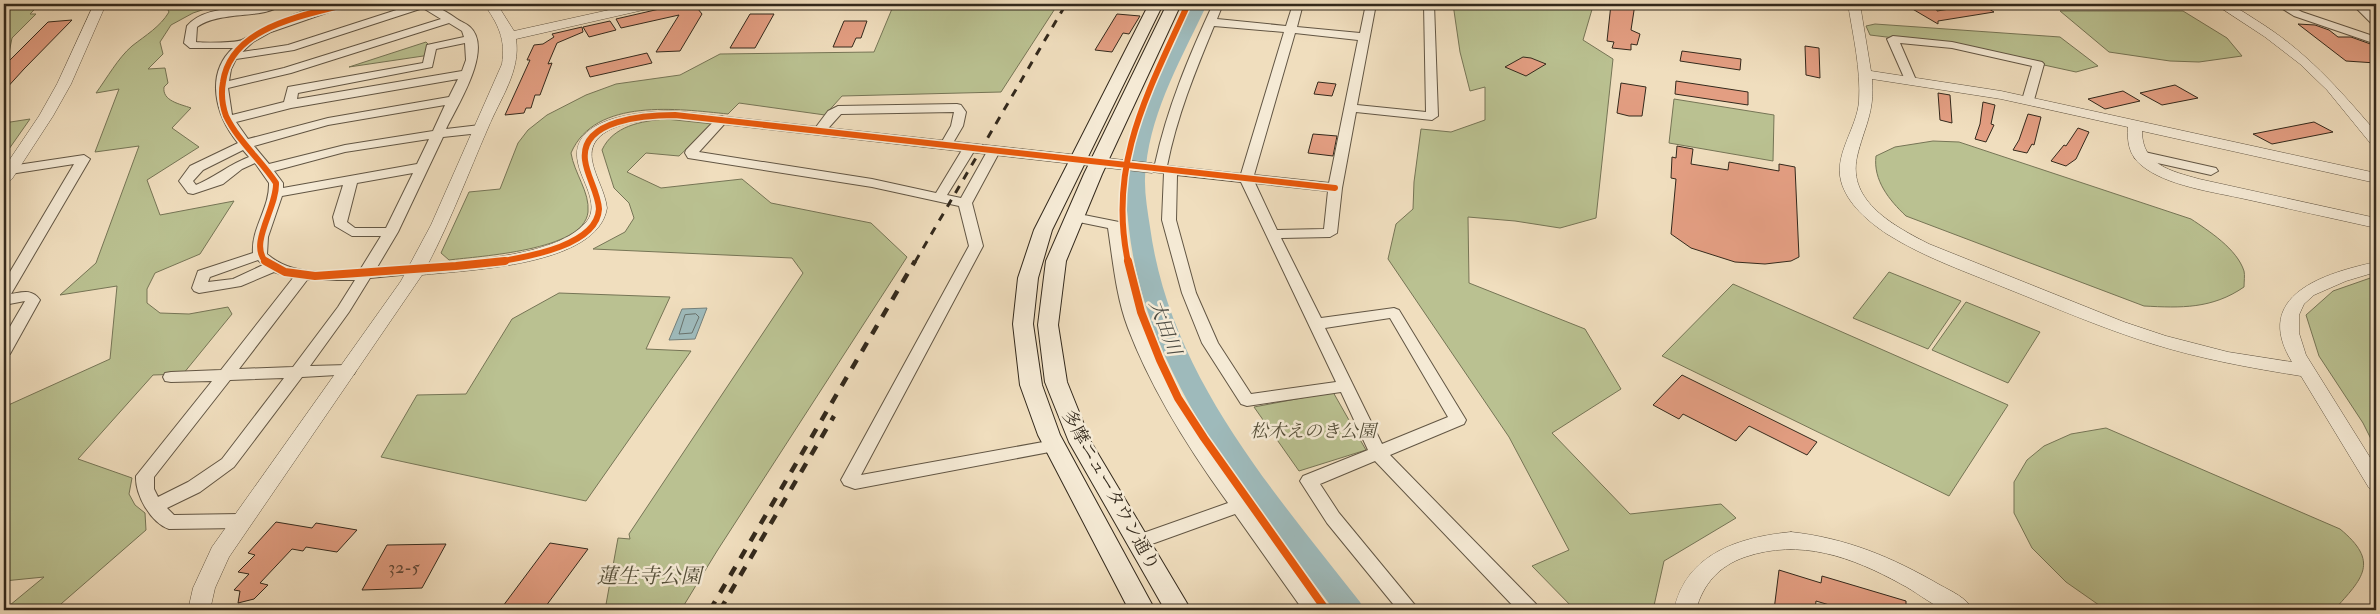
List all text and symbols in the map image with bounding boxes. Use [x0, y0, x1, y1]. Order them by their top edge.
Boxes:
water label: 大田川 [1144, 296, 1187, 360]
street label: 多摩ニュータウン通り [1057, 406, 1164, 575]
park label: 松木えのき公園 [1250, 420, 1379, 443]
house number: 32-5 [388, 556, 420, 579]
park label: 蓮生寺公園 [597, 563, 704, 590]

